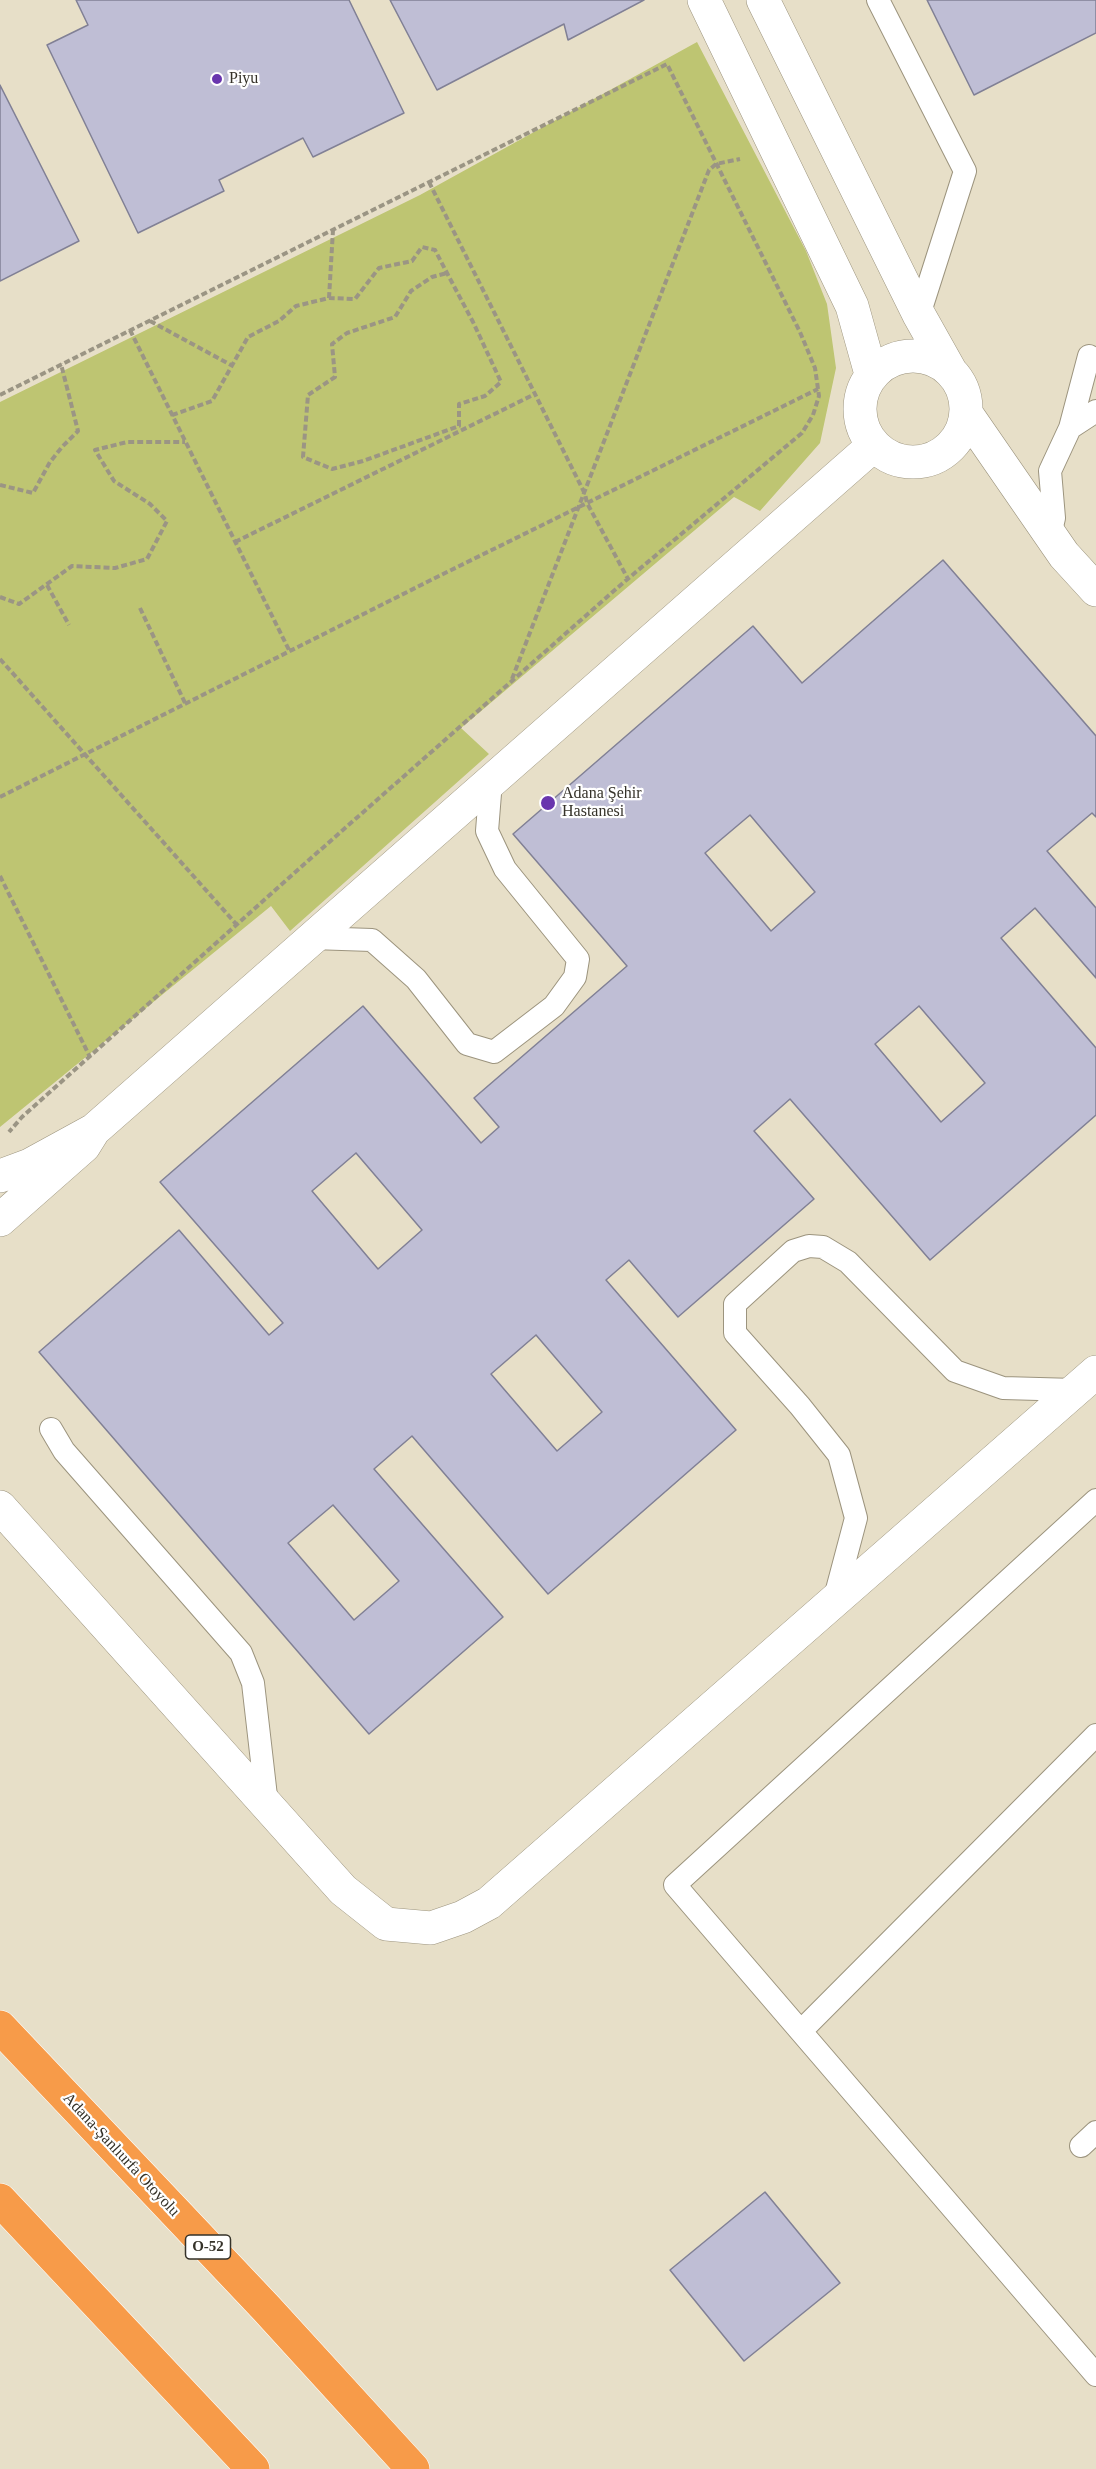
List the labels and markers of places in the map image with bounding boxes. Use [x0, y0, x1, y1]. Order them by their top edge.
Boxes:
place label: Piyu [229, 69, 258, 89]
marker: Piyu [210, 72, 224, 86]
place label: Adana Şehir Hastanesi [562, 784, 642, 822]
marker: Adana Şehir Hastanesi [539, 794, 557, 812]

